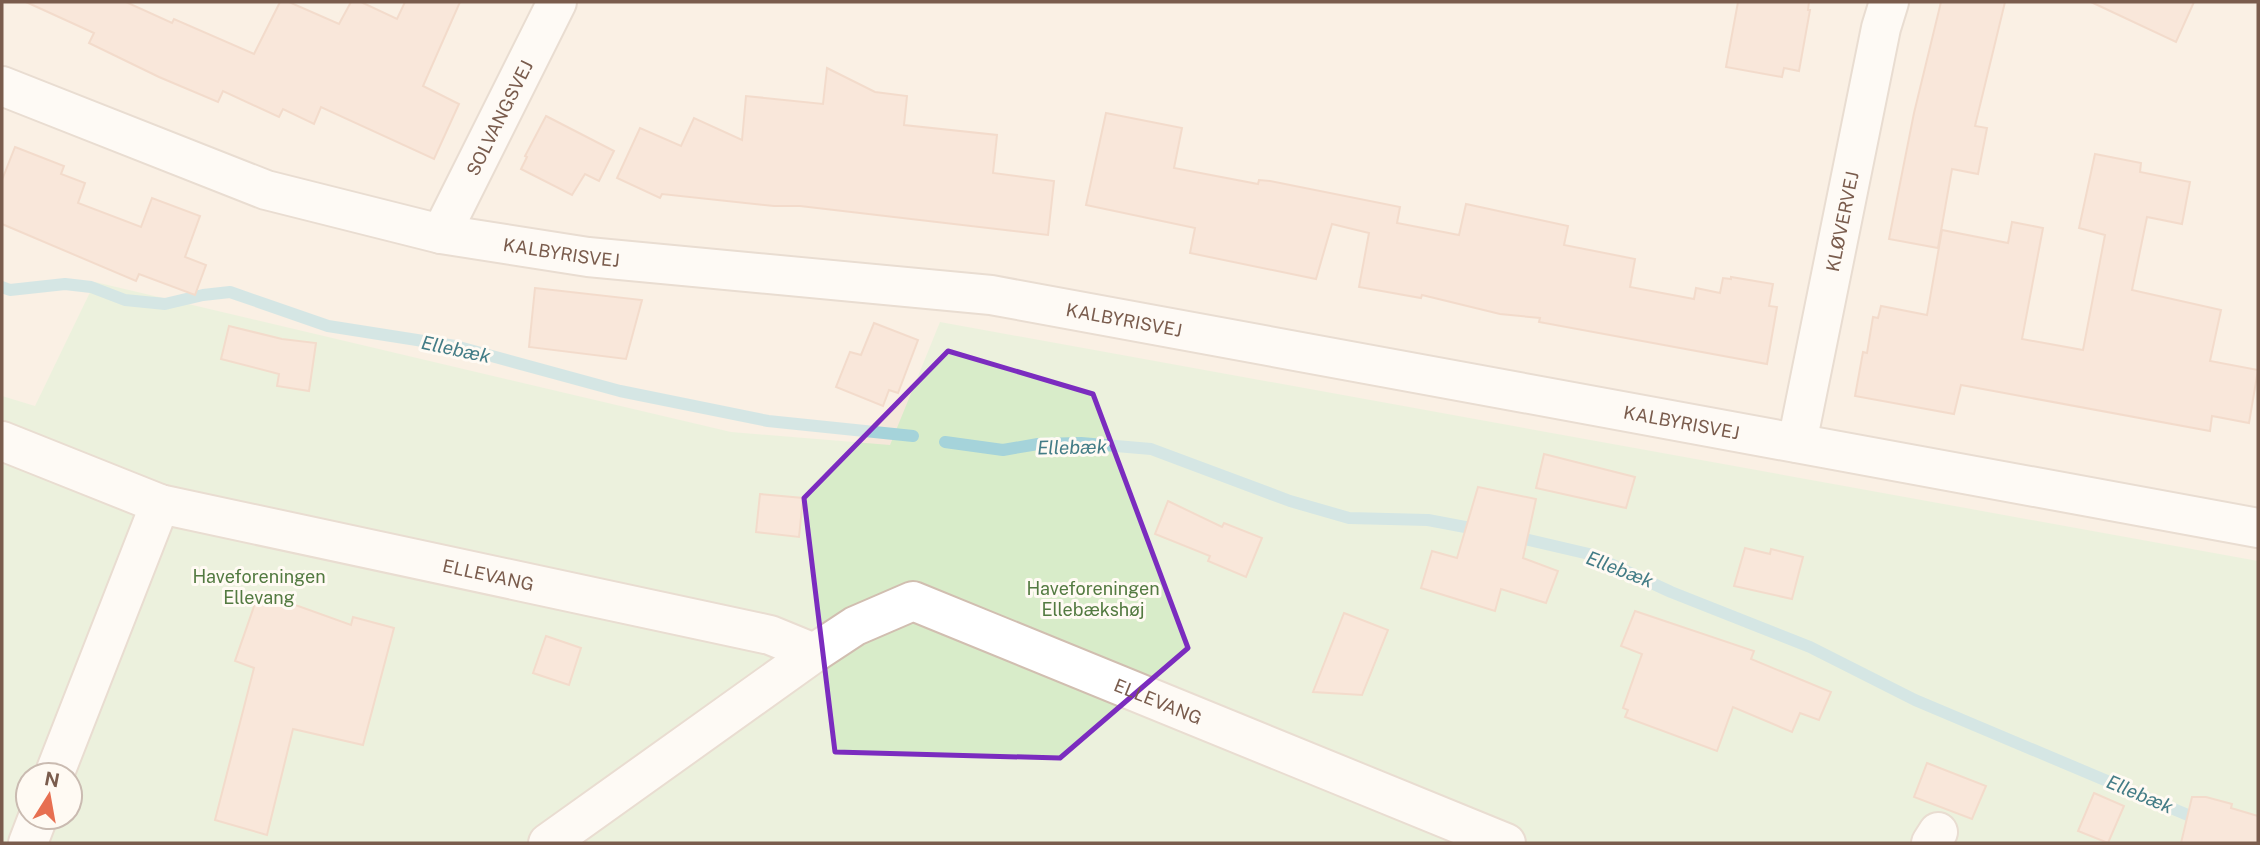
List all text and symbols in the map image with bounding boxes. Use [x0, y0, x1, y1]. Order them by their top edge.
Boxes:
street label: SOLVANGSVEJ [462, 57, 537, 179]
street label: KLØVERVEJ [1821, 169, 1862, 274]
street label: KALBYRISVEJ [502, 233, 621, 270]
street label: KALBYRISVEJ [1064, 298, 1184, 340]
water label: Ellebæk [420, 331, 493, 367]
street label: KALBYRISVEJ [1622, 401, 1741, 443]
water label: Ellebæk [1037, 435, 1108, 459]
water label: Ellebæk [1583, 546, 1657, 592]
street label: ELLEVANG [441, 555, 536, 595]
park label: Haveforeningen Ellevang [192, 566, 326, 608]
park label: Haveforeningen Ellebækshøj [1026, 578, 1160, 620]
street label: ELLEVANG [1111, 674, 1205, 728]
north arrow [14, 761, 84, 831]
text: N [43, 767, 62, 792]
water label: Ellebæk [2104, 770, 2177, 818]

